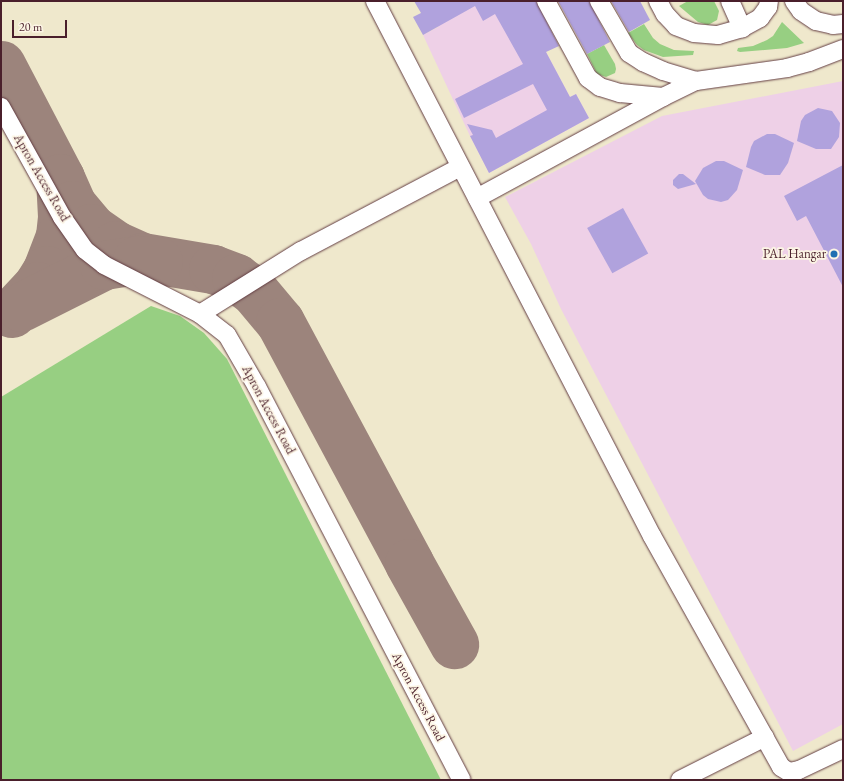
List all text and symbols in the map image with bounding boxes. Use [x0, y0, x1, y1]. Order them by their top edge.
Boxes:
scale bar [14, 12, 69, 38]
text: 20 m [19, 19, 42, 35]
street label: Apron Access Road [10, 132, 72, 224]
place label: PAL Hangar [763, 246, 826, 262]
marker: PAL Hangar [829, 249, 839, 259]
street label: Apron Access Road [238, 363, 298, 457]
street label: Apron Access Road [388, 650, 448, 744]

